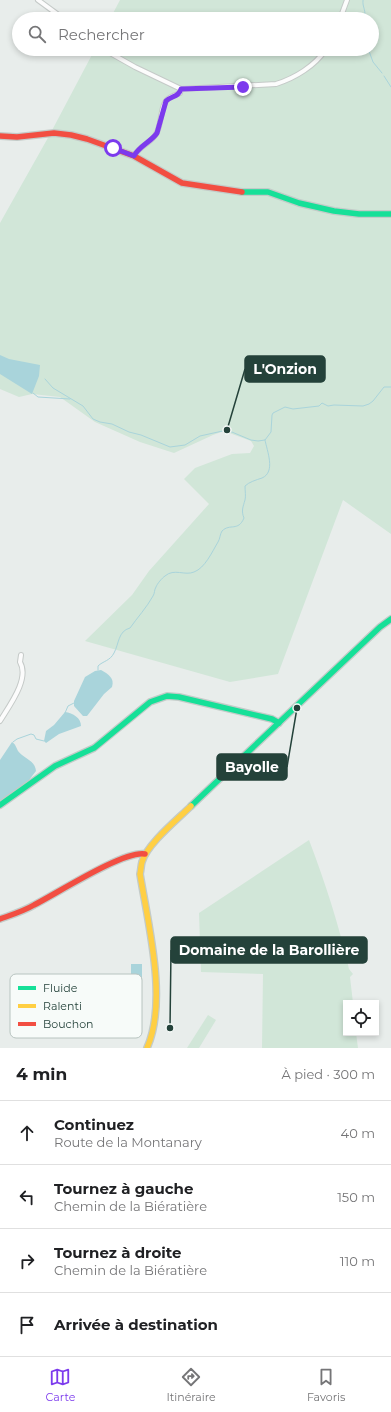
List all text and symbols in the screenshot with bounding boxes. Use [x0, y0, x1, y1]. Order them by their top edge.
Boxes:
search box [12, 12, 379, 56]
icon: search [26, 23, 48, 45]
text: Rechercher [58, 25, 145, 44]
route end [234, 78, 252, 96]
route start [104, 139, 122, 157]
callout: L'Onzion [245, 356, 325, 382]
text: L'Onzion [253, 360, 317, 378]
callout: Bayolle [217, 754, 287, 780]
text: Bayolle [225, 758, 279, 776]
callout: Domaine de la Barollière [171, 937, 367, 963]
text: Domaine de la Barollière [179, 941, 360, 959]
legend [10, 974, 142, 1038]
text: Fluide [43, 981, 78, 995]
text: Ralenti [43, 999, 82, 1013]
map controls [343, 1000, 379, 1036]
button: locate [343, 1000, 379, 1036]
text: Bouchon [43, 1017, 93, 1031]
text: 4 min [16, 1064, 67, 1084]
text: À pied · 300 m [281, 1066, 375, 1082]
text: Continuez [54, 1115, 134, 1134]
icon: ahead [16, 1122, 38, 1144]
text: 40 m [341, 1125, 375, 1141]
text: Route de la Montanary [54, 1134, 202, 1150]
text: Tournez à gauche [54, 1179, 193, 1198]
icon: left [16, 1186, 38, 1208]
text: 150 m [337, 1189, 375, 1205]
text: Chemin de la Biératière [54, 1198, 207, 1214]
text: Tournez à droite [54, 1243, 182, 1262]
icon: right [16, 1250, 38, 1272]
text: 110 m [340, 1253, 375, 1269]
text: Chemin de la Biératière [54, 1262, 207, 1278]
icon: arrive [16, 1314, 38, 1336]
text: Arrivée à destination [54, 1315, 218, 1334]
tab: Carte [46, 1366, 75, 1404]
tab: Itinéraire [167, 1366, 216, 1404]
tab: Favoris [307, 1366, 345, 1404]

